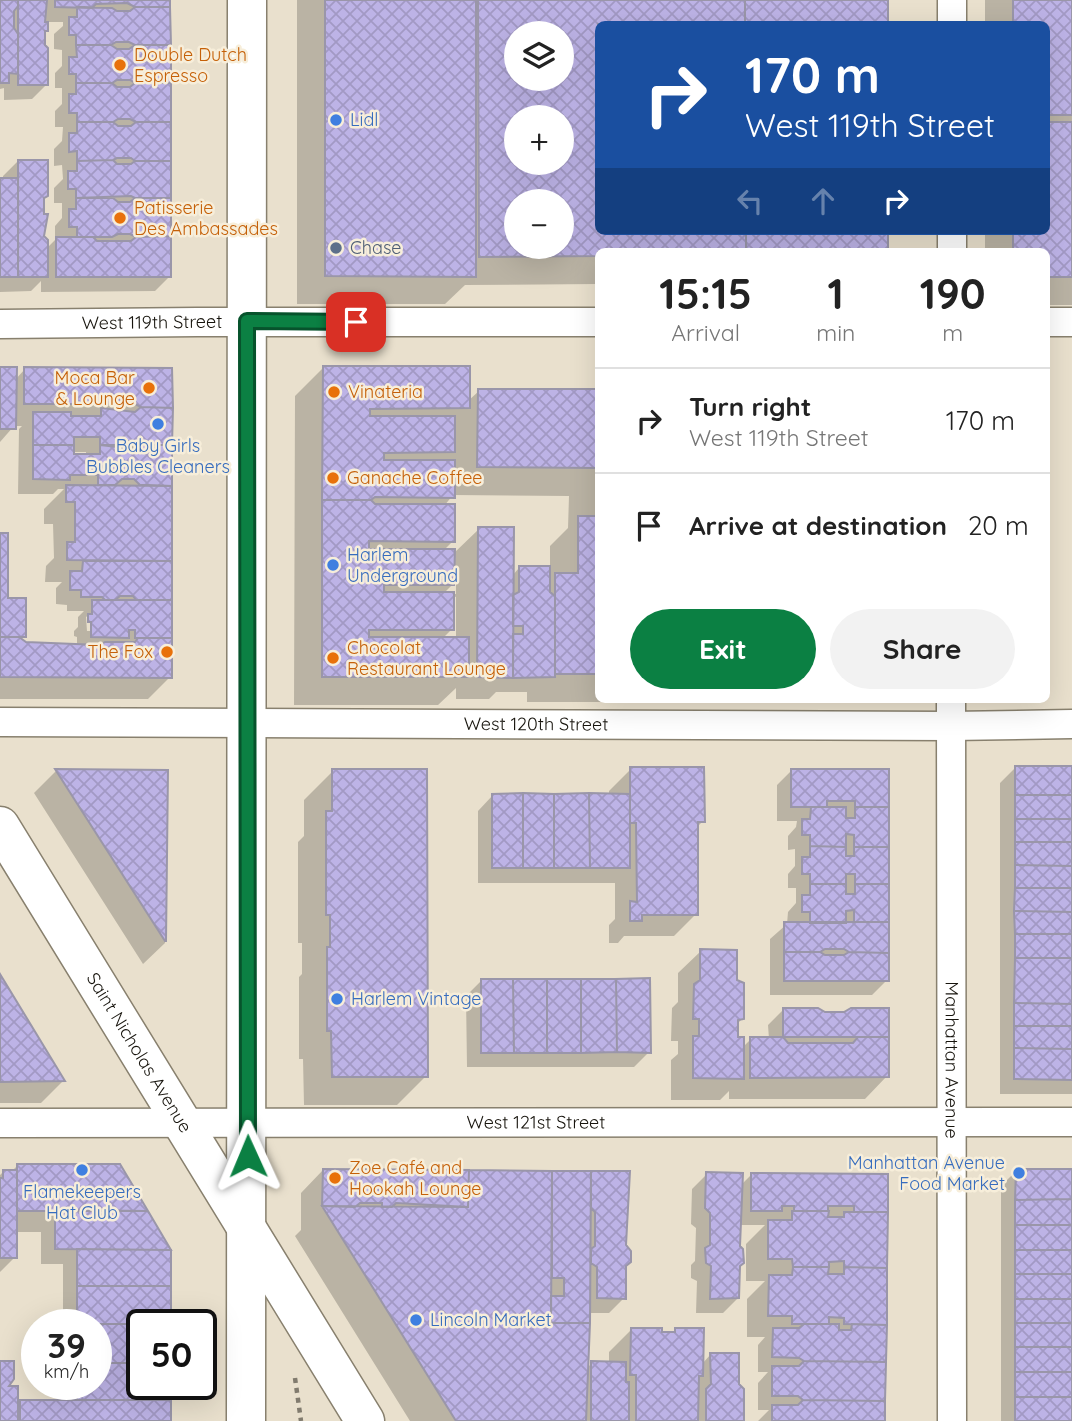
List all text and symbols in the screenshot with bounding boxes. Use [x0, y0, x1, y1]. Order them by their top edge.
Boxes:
map controls [504, 21, 574, 259]
button: layers [504, 21, 574, 91]
place label: Double Dutch Espresso [134, 43, 247, 87]
text: 170 m [745, 44, 880, 105]
icon: right [630, 49, 721, 140]
marker: Double Dutch Espresso [112, 57, 128, 73]
button: + [504, 105, 574, 175]
text: West 119th Street [745, 105, 995, 145]
place label: Lidl [350, 108, 378, 131]
marker: Lidl [328, 112, 344, 128]
icon: left [731, 182, 769, 220]
icon: ahead [804, 182, 842, 220]
icon: right [877, 182, 915, 220]
button: − [504, 189, 574, 259]
place label: Patisserie Des Ambassades [134, 196, 278, 240]
marker: Patisserie Des Ambassades [112, 210, 128, 226]
place label: Chase [350, 236, 402, 259]
marker: Chase [328, 240, 344, 256]
text: 15:15 [659, 267, 752, 320]
text: 1 [828, 267, 844, 320]
text: 190 [920, 267, 986, 320]
pin [326, 292, 386, 352]
icon: arrive [337, 303, 375, 341]
street label: West 119th Street [82, 310, 222, 334]
text: Arrival [671, 318, 740, 347]
text: min [816, 318, 855, 347]
text: m [942, 318, 963, 347]
place label: Moca Bar & Lounge [55, 366, 135, 410]
marker: Moca Bar & Lounge [141, 380, 157, 396]
place label: Vinateria [348, 380, 423, 403]
marker: Vinateria [326, 384, 342, 400]
text: Turn right [689, 390, 811, 423]
icon: right [630, 402, 668, 440]
text: 170 m [946, 404, 1015, 437]
marker: Baby Girls Bubbles Cleaners [150, 416, 166, 432]
text: West 119th Street [689, 423, 869, 452]
place label: Baby Girls Bubbles Cleaners [86, 434, 230, 478]
place label: Ganache Coffee [347, 466, 483, 489]
marker: Ganache Coffee [325, 470, 341, 486]
icon: arrive [630, 507, 668, 545]
text: Arrive at destination [689, 509, 947, 542]
text: 20 m [968, 509, 1029, 542]
place label: Harlem Underground [347, 543, 458, 587]
marker: Harlem Underground [325, 557, 341, 573]
button: Exit [630, 609, 816, 689]
button: Share [830, 609, 1015, 689]
place label: Chocolat Restaurant Lounge [347, 636, 506, 680]
place label: The Fox [88, 640, 153, 663]
marker: The Fox [159, 644, 175, 660]
marker: Chocolat Restaurant Lounge [325, 650, 341, 666]
street label: West 120th Street [464, 712, 608, 736]
street label: Saint Nicholas Avenue [82, 968, 197, 1137]
street label: Manhattan Avenue [940, 981, 964, 1139]
place label: Harlem Vintage [351, 987, 482, 1010]
marker: Harlem Vintage [329, 991, 345, 1007]
street label: West 121st Street [467, 1110, 605, 1134]
position arrow [211, 1119, 285, 1193]
place label: Manhattan Avenue Food Market [848, 1151, 1005, 1195]
place label: Zoe Café and Hookah Lounge [349, 1156, 481, 1200]
marker: Flamekeepers Hat Club [74, 1162, 90, 1178]
marker: Manhattan Avenue Food Market [1011, 1165, 1027, 1181]
marker: Zoe Café and Hookah Lounge [327, 1170, 343, 1186]
place label: Flamekeepers Hat Club [23, 1180, 141, 1224]
place label: Lincoln Market [430, 1308, 552, 1331]
speed limit sign: 50 [126, 1309, 217, 1400]
marker: Lincoln Market [408, 1312, 424, 1328]
text: 39 [47, 1323, 86, 1367]
text: km/h [44, 1360, 89, 1383]

